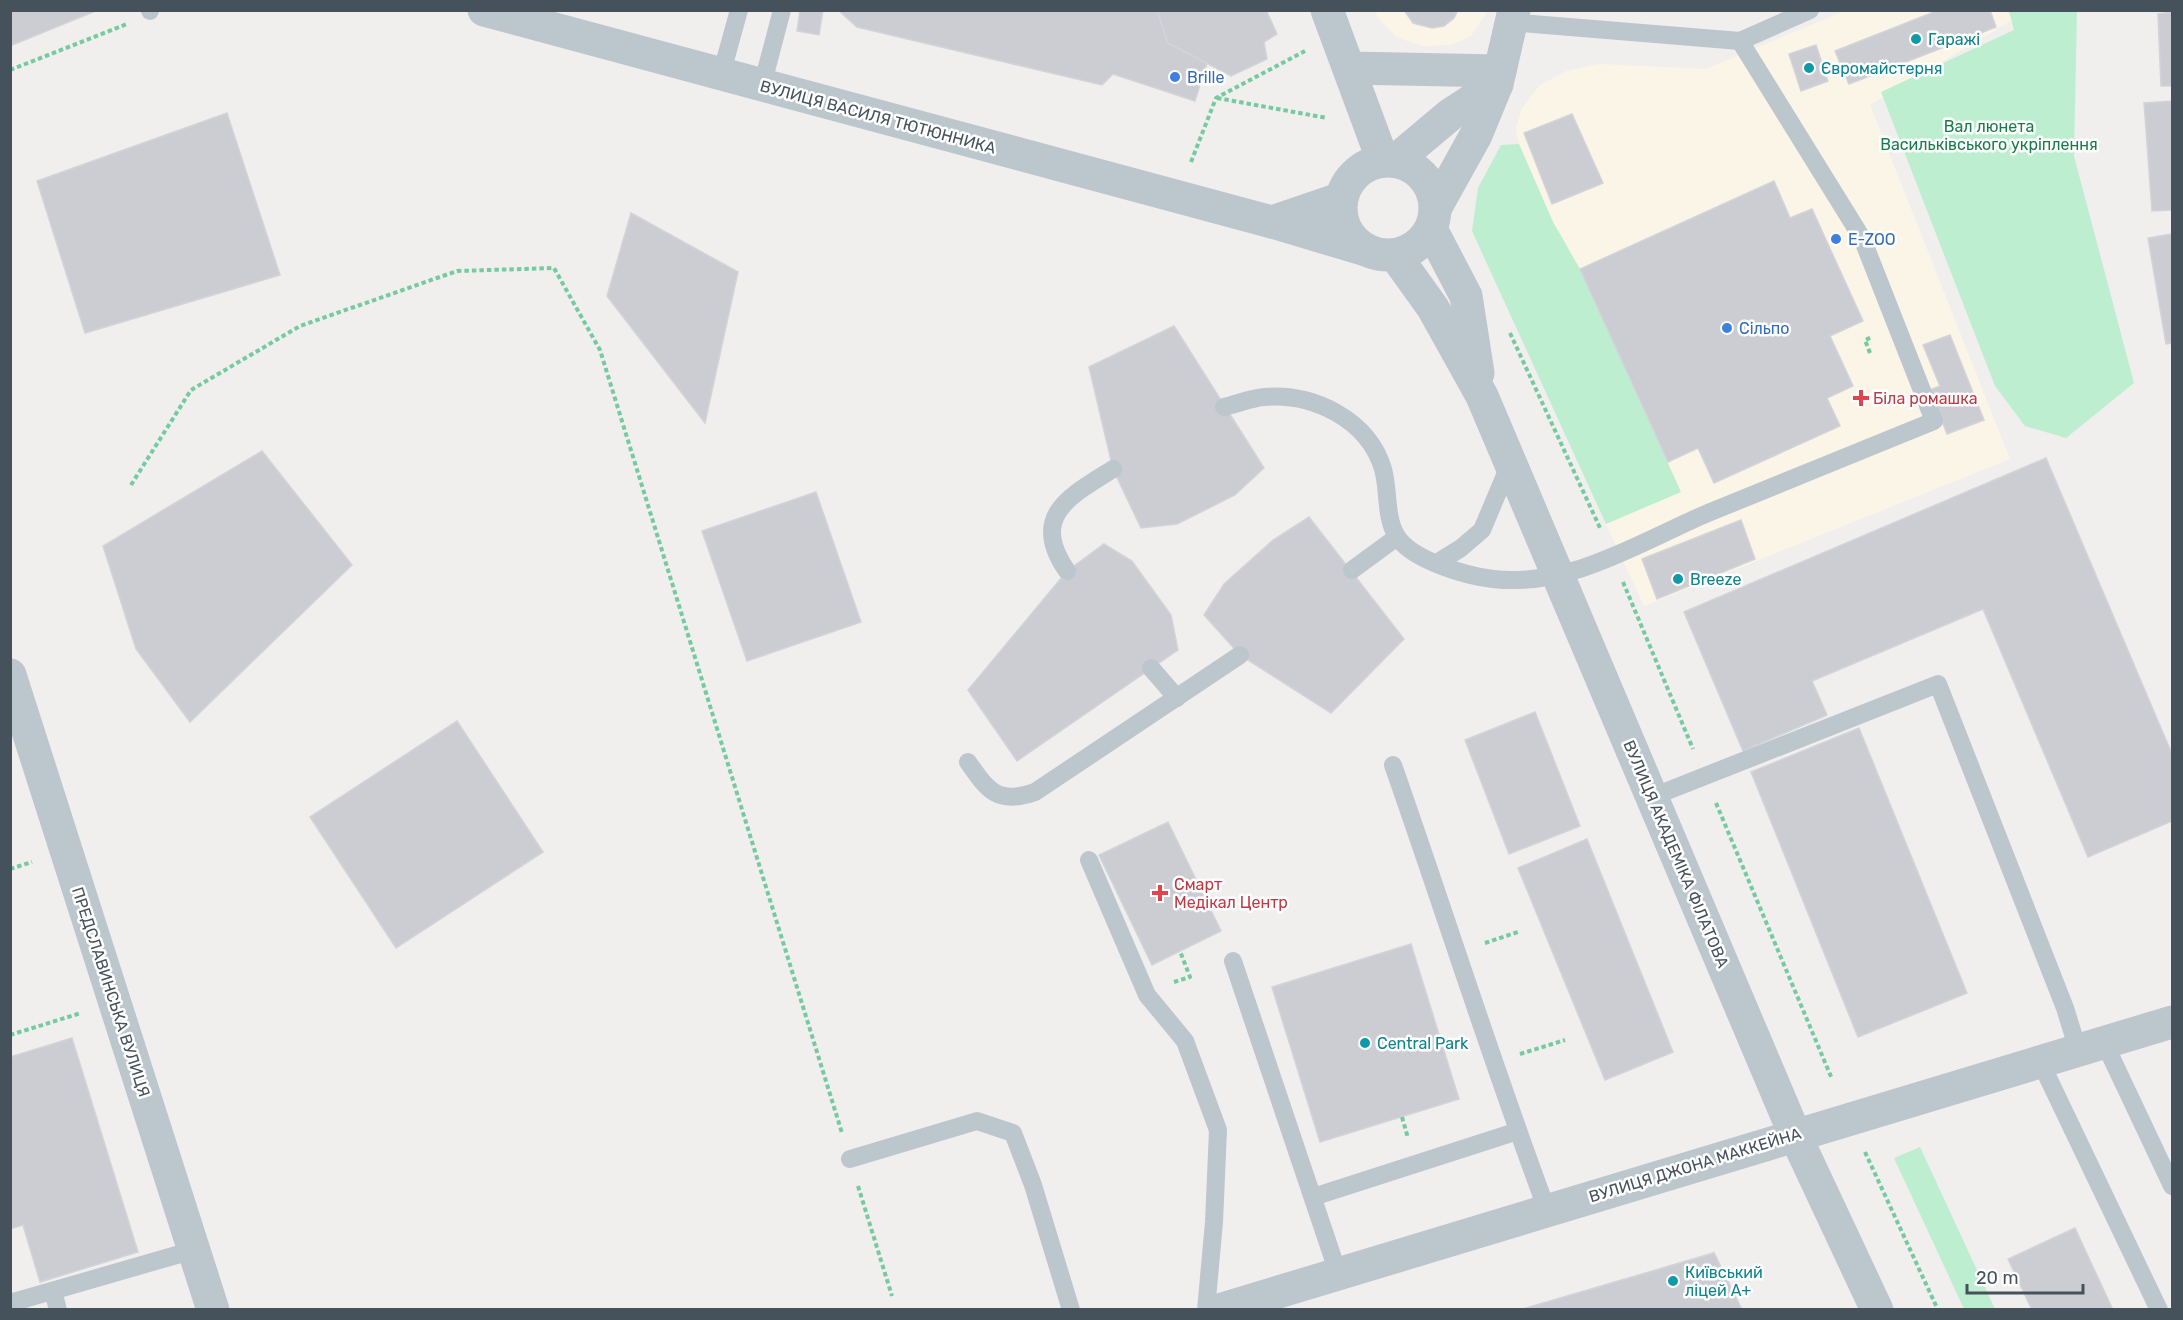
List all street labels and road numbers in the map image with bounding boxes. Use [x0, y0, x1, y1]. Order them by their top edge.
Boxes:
street label: ВУЛИЦЯ ВАСИЛЯ ТЮТЮННИКА [758, 76, 998, 158]
street label: ВУЛИЦЯ АКАДЕМІКА ФІЛАТОВА [1619, 737, 1733, 971]
street label: ПРЕДСЛАВИНСЬКА ВУЛИЦЯ [68, 885, 154, 1099]
street label: ВУЛИЦЯ ДЖОНА МАККЕЙНА [1587, 1124, 1804, 1206]

